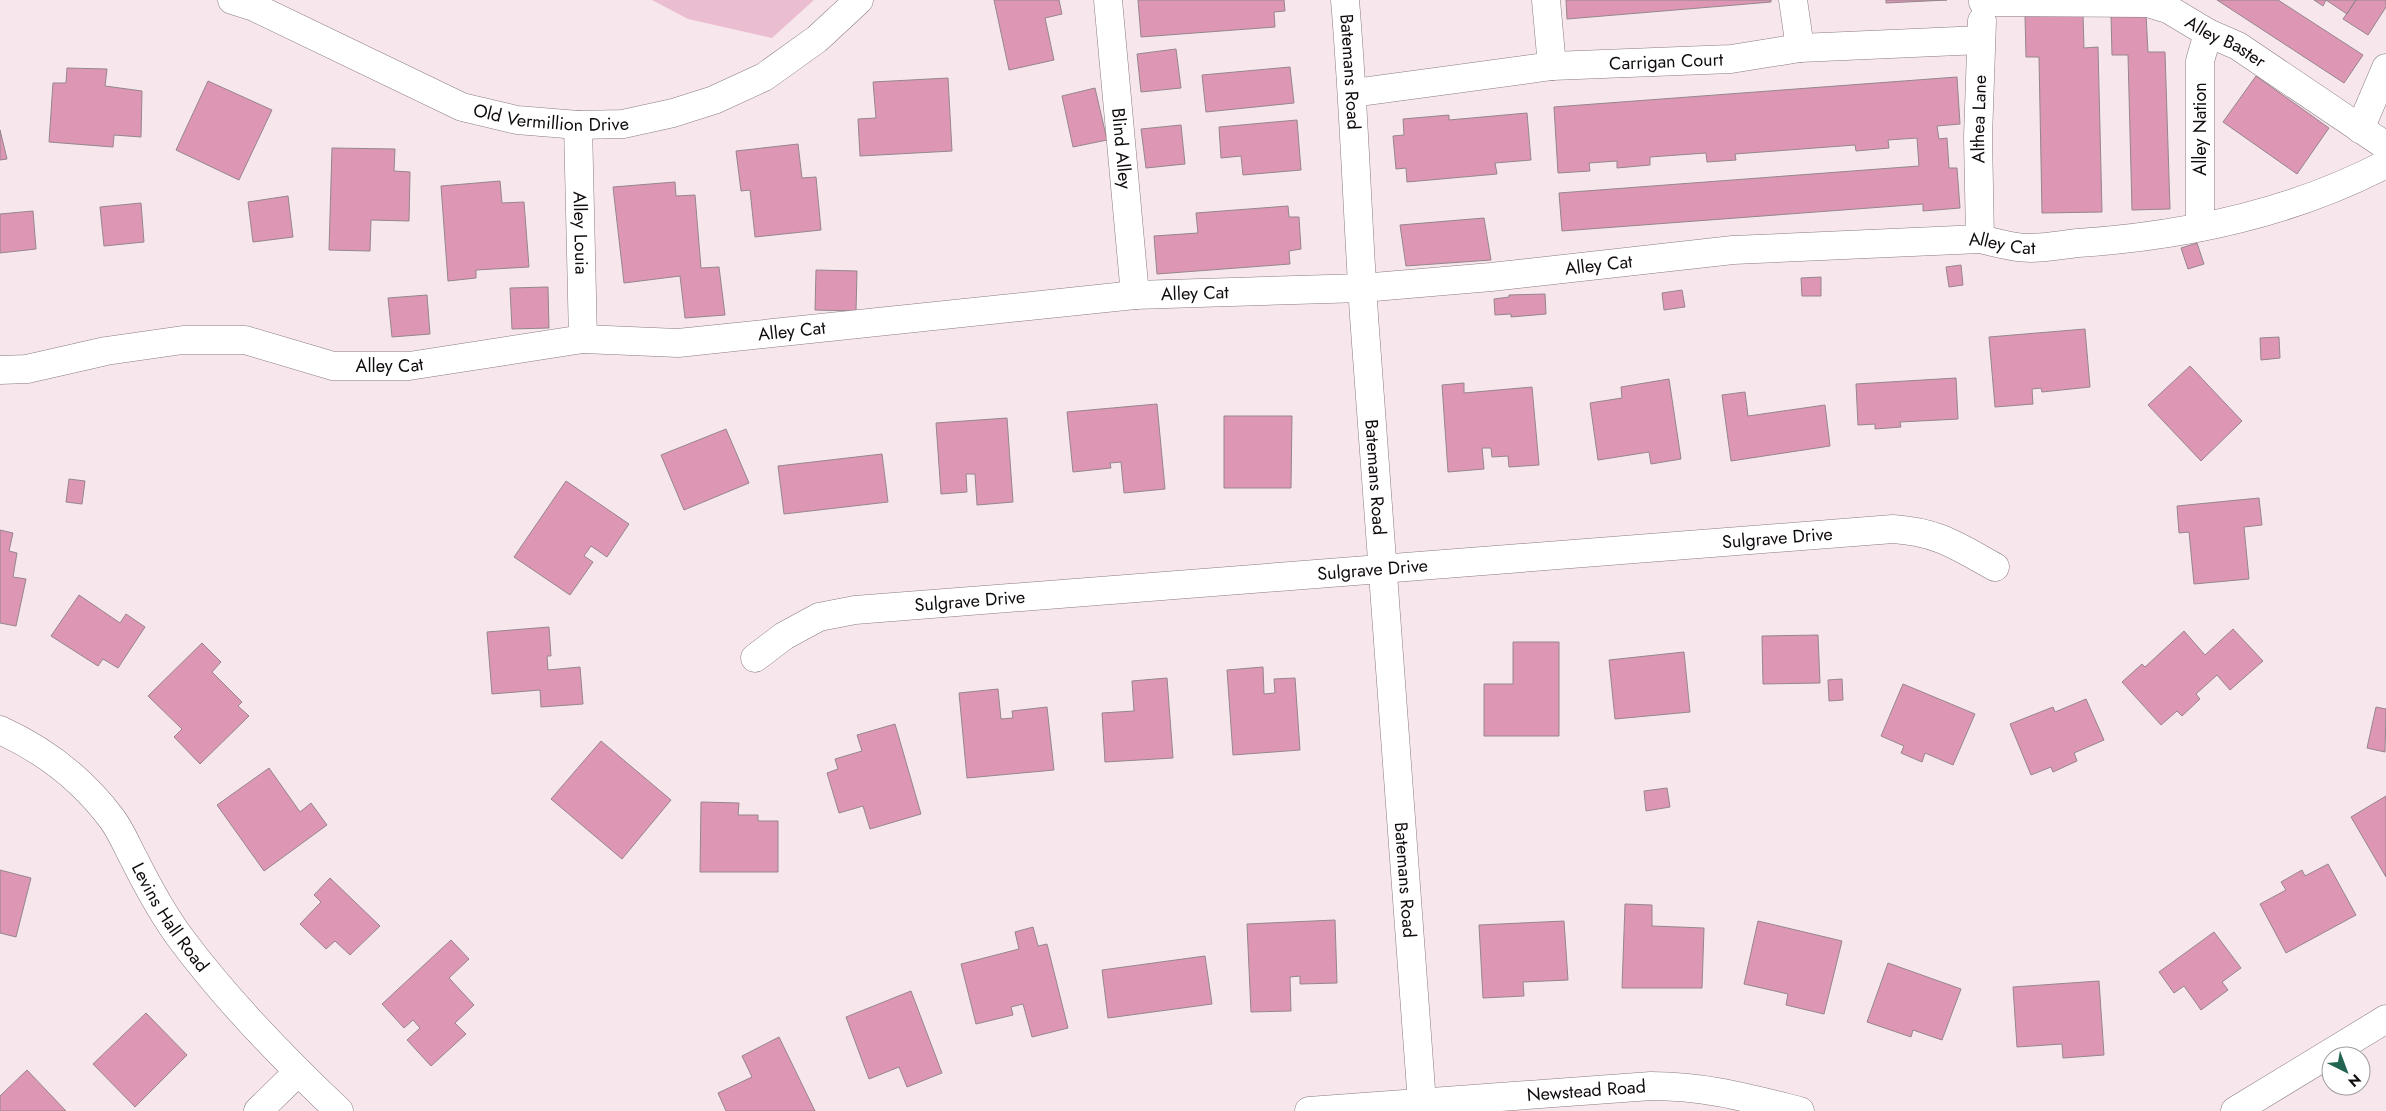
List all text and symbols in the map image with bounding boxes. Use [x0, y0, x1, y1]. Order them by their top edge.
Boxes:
street label: Alley Baster [2180, 9, 2272, 75]
street label: Batemans Road [1333, 13, 1367, 130]
street label: Carrigan Court [1609, 46, 1724, 77]
street label: Althea Lane [1965, 74, 1993, 164]
street label: Alley Nation [2187, 82, 2213, 176]
street label: Old Vermillion Drive [471, 97, 631, 138]
street label: Blind Alley [1105, 107, 1138, 190]
street label: Alley Louia [567, 191, 594, 275]
street label: Alley Cat [1968, 226, 2036, 261]
street label: Alley Cat [1563, 248, 1634, 282]
street label: Alley Cat [1160, 279, 1230, 307]
street label: Alley Cat [757, 315, 827, 348]
street label: Alley Cat [355, 351, 426, 379]
street label: Batemans Road [1358, 418, 1392, 536]
street label: Sulgrave Drive [1721, 521, 1834, 555]
street label: Sulgrave Drive [1316, 552, 1429, 587]
street label: Sulgrave Drive [913, 584, 1026, 618]
street label: Batemans Road [1388, 821, 1422, 939]
street label: Levins Hall Road [125, 858, 215, 978]
north arrow [2321, 1046, 2371, 1096]
text: N [2344, 1070, 2366, 1092]
street label: Newstead Road [1526, 1073, 1647, 1108]

